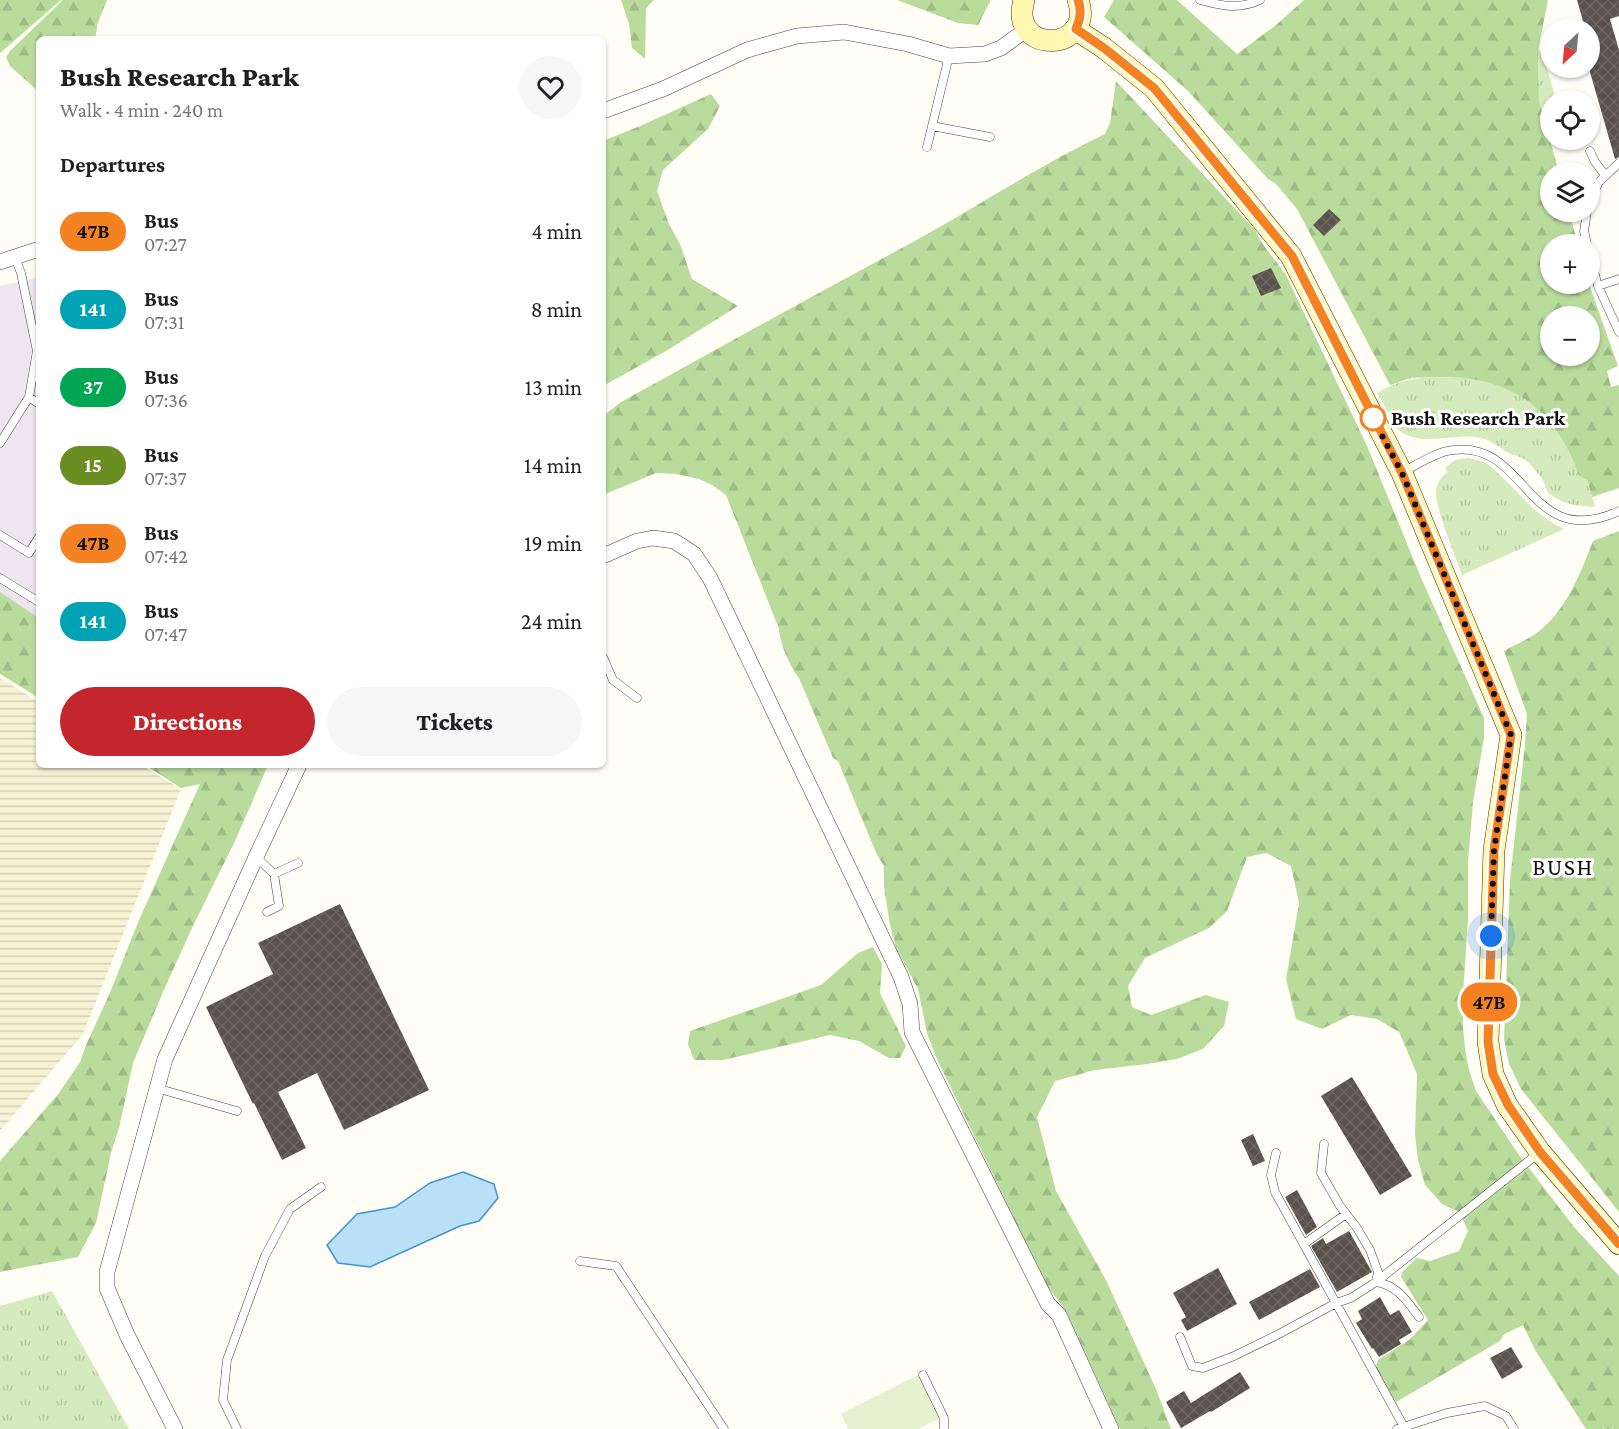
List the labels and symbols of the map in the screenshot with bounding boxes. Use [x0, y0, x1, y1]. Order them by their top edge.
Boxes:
north arrow [1540, 18, 1600, 78]
marker: Bush Research Park [1360, 405, 1386, 431]
place label: Bush Research Park [1391, 406, 1566, 430]
district label: BUSH [1532, 853, 1594, 880]
your location [1476, 921, 1506, 951]
line badge: 47B [1454, 982, 1524, 1022]

